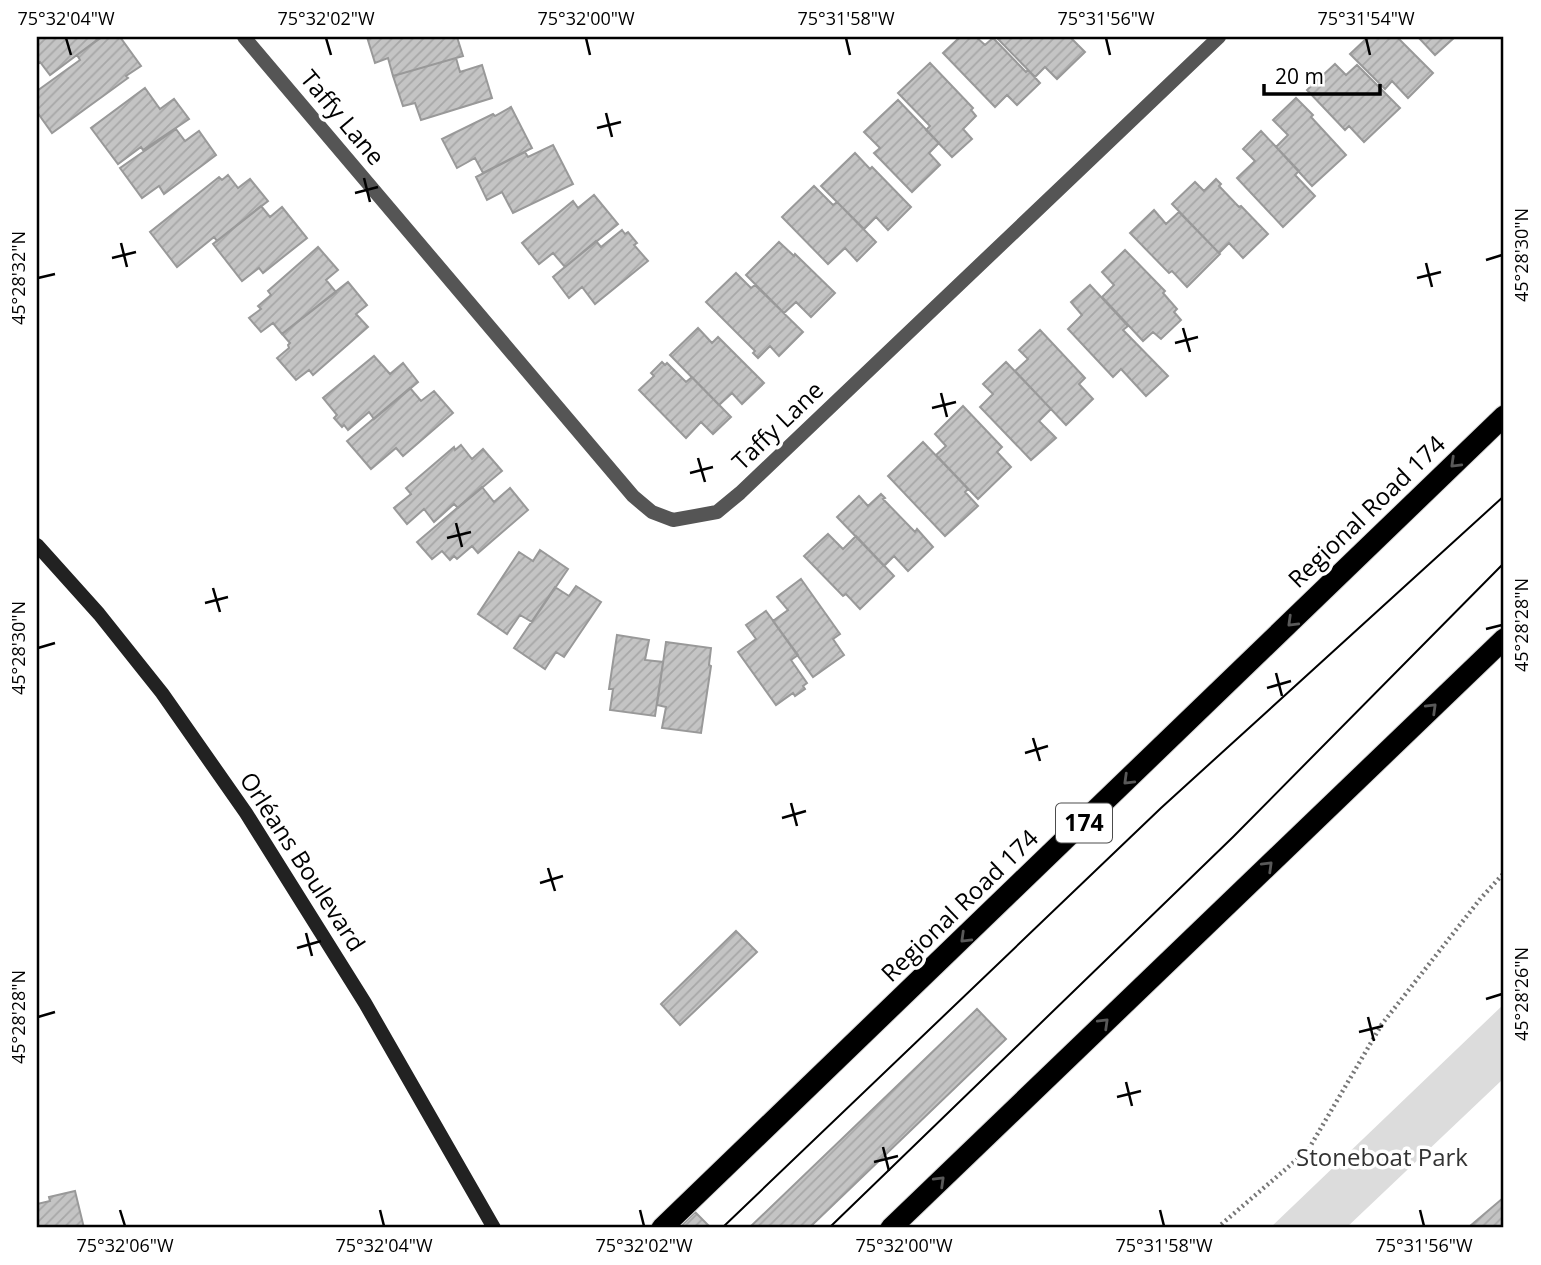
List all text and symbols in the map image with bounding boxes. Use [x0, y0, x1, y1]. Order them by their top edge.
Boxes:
text: 75°32'04"W [17, 6, 115, 30]
text: 75°32'02"W [277, 6, 375, 30]
text: 75°32'00"W [537, 6, 635, 30]
text: 75°31'58"W [797, 6, 895, 30]
text: 75°31'56"W [1057, 6, 1155, 30]
text: 75°31'54"W [1317, 6, 1415, 30]
scale bar [1264, 52, 1380, 96]
street label: Taffy Lane [294, 62, 393, 172]
text: 20 m [1275, 62, 1324, 90]
text: 45°28'30"N [1509, 208, 1533, 302]
text: 45°28'32"N [6, 231, 30, 325]
street label: Taffy Lane [724, 373, 830, 477]
street label: Regional Road 174 [1280, 427, 1452, 595]
one-way arrow [1450, 455, 1463, 468]
text: 45°28'28"N [1509, 578, 1533, 672]
text: 45°28'30"N [6, 601, 30, 695]
one-way arrow [1287, 613, 1300, 626]
one-way arrow [1424, 704, 1437, 717]
street label: Orléans Boulevard [233, 765, 374, 957]
one-way arrow [1123, 771, 1136, 784]
road number: 174 [1056, 804, 1112, 842]
street label: Regional Road 174 [873, 821, 1045, 989]
one-way arrow [1260, 861, 1273, 874]
one-way arrow [960, 929, 973, 942]
text: 45°28'26"N [1509, 947, 1533, 1041]
text: 45°28'28"N [6, 970, 30, 1064]
one-way arrow [1096, 1019, 1109, 1032]
park label: Stoneboat Park [1296, 1140, 1468, 1173]
one-way arrow [932, 1176, 945, 1189]
text: 75°32'06"W [76, 1233, 174, 1257]
text: 75°32'04"W [335, 1233, 433, 1257]
text: 75°32'02"W [595, 1233, 693, 1257]
text: 75°32'00"W [855, 1233, 953, 1257]
text: 75°31'58"W [1115, 1233, 1213, 1257]
text: 75°31'56"W [1375, 1233, 1473, 1257]

